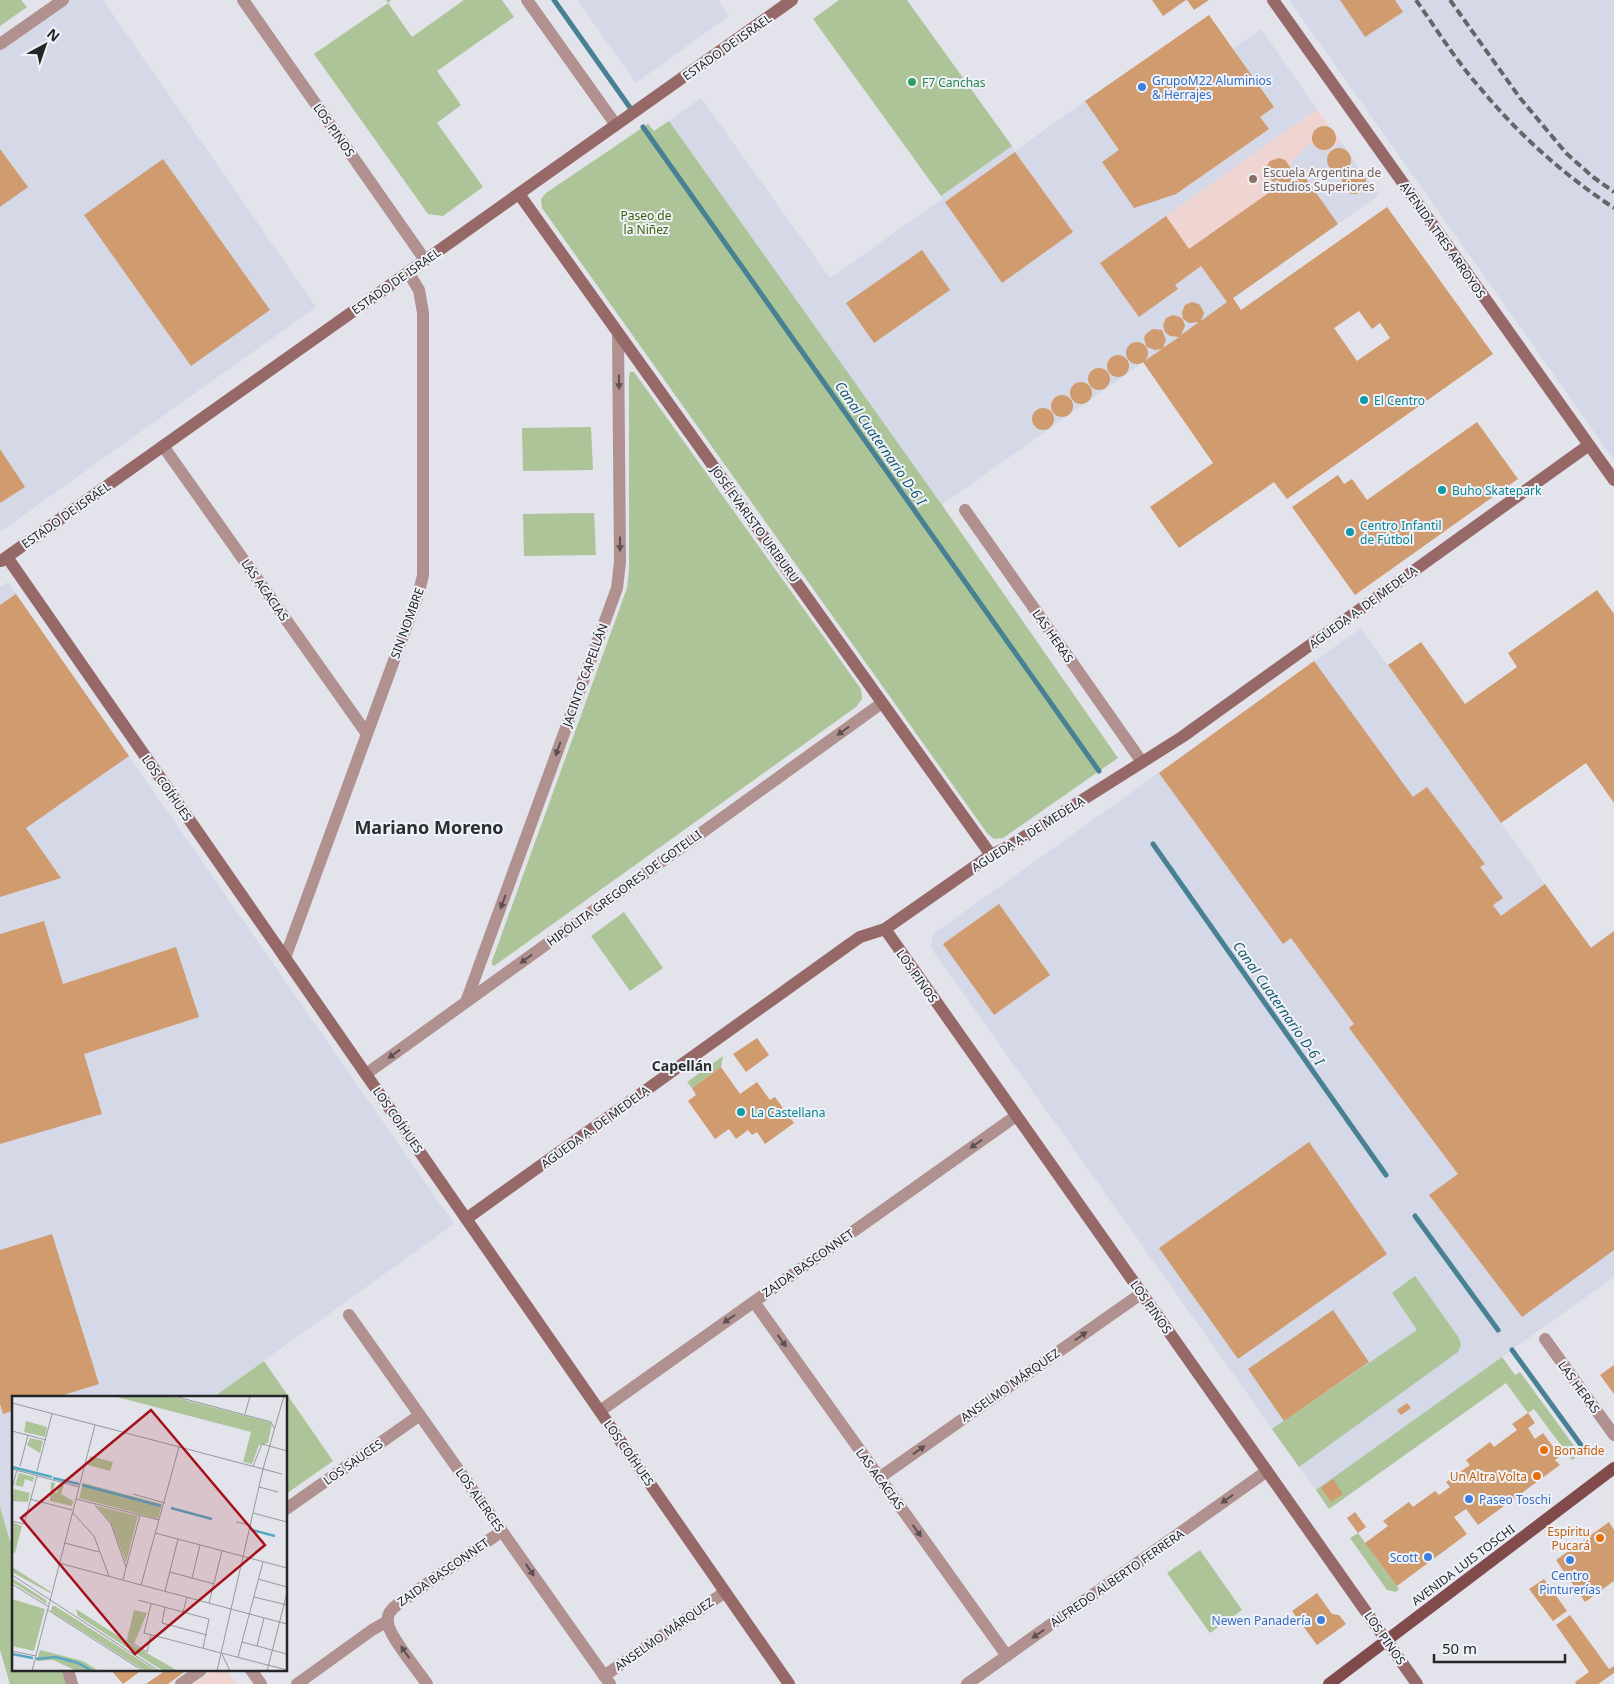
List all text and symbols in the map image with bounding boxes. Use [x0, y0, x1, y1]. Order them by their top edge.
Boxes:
street label: ESTADO DE ISRAEL [679, 10, 775, 84]
north arrow [20, 20, 70, 70]
text: N [43, 24, 64, 46]
place label: GrupoM22 Aluminios & Herrajes [1152, 72, 1272, 103]
place label: F7 Canchas [922, 74, 986, 91]
marker: F7 Canchas [906, 76, 918, 88]
marker: GrupoM22 Aluminios & Herrajes [1136, 81, 1148, 93]
street label: LOS PINOS [309, 100, 359, 160]
place label: Escuela Argentina de Estudios Superiores [1263, 164, 1381, 195]
marker: Escuela Argentina de Estudios Superiores [1247, 173, 1259, 185]
street label: AVENIDA TRES ARROYOS [1396, 178, 1490, 302]
park label: Paseo de la Niñez [620, 207, 672, 238]
street label: ESTADO DE ISRAEL [348, 244, 444, 318]
one-way arrow [615, 374, 623, 390]
water label: Canal Cuaternario D-6 I [831, 377, 932, 510]
place label: El Centro [1374, 392, 1425, 409]
marker: El Centro [1358, 394, 1370, 406]
street label: JOSÉ EVARISTO URIBURU [706, 461, 803, 586]
street label: ESTADO DE ISRAEL [18, 478, 114, 552]
place label: Buho Skatepark [1452, 482, 1542, 499]
marker: Buho Skatepark [1436, 484, 1448, 496]
place label: Centro Infantil de Fútbol [1360, 517, 1441, 548]
marker: Centro Infantil de Fútbol [1344, 526, 1356, 538]
one-way arrow [616, 537, 624, 553]
street label: LAS ACACIAS [237, 556, 293, 625]
street label: AGUEDA A. DE MEDELA [1305, 562, 1421, 652]
street label: SIN NOMBRE [386, 585, 428, 661]
street label: LAS HERAS [1029, 606, 1078, 666]
street label: JACINTO CAPELLÁN [558, 621, 612, 730]
one-way arrow [836, 726, 850, 736]
one-way arrow [554, 742, 562, 757]
street label: LOS COÍHUES [138, 752, 196, 825]
street label: AGUEDA A. DE MEDELA [968, 792, 1088, 876]
district label: Mariano Moreno [354, 815, 504, 839]
street label: HIPÓLITA GREGORES DE GOTELLI [543, 826, 705, 950]
one-way arrow [499, 894, 506, 909]
water label: Canal Cuaternario D-6 I [1229, 937, 1330, 1070]
street label: LOS PINOS [892, 946, 942, 1006]
one-way arrow [519, 954, 533, 964]
one-way arrow [387, 1049, 401, 1059]
district label: Capellán [652, 1056, 712, 1075]
street label: AGUEDA A. DE MEDELA [537, 1082, 653, 1172]
street label: LOS COÍHUES [369, 1084, 427, 1157]
place label: La Castellana [751, 1104, 825, 1121]
marker: La Castellana [735, 1106, 747, 1118]
one-way arrow [969, 1139, 983, 1149]
street label: ZAIDA BASCONNET [759, 1225, 857, 1301]
street label: LOS PINOS [1126, 1277, 1176, 1337]
one-way arrow [723, 1314, 736, 1324]
one-way arrow [1074, 1331, 1087, 1341]
one-way arrow [777, 1335, 787, 1348]
street label: ANSELMO MÁRQUEZ [957, 1344, 1063, 1426]
street label: LAS HERAS [1554, 1357, 1604, 1417]
inset map [12, 1396, 288, 1672]
street label: LOS COÍHUES [600, 1417, 658, 1490]
street label: LOS SAUCES [320, 1435, 386, 1489]
place label: Bonafide [1554, 1442, 1605, 1459]
marker: Bonafide [1538, 1444, 1550, 1456]
street label: LAS ACACIAS [852, 1445, 908, 1513]
one-way arrow [912, 1445, 926, 1455]
street label: LOS ALERCES [452, 1465, 508, 1536]
place label: Un Altra Volta [1450, 1468, 1527, 1485]
marker: Un Altra Volta [1531, 1470, 1543, 1482]
place label: Paseo Toschi [1479, 1491, 1551, 1508]
marker: Paseo Toschi [1463, 1493, 1475, 1505]
one-way arrow [1221, 1494, 1234, 1504]
street label: AVENIDA LUIS TOSCHI [1408, 1521, 1518, 1609]
place label: Espíritu Pucará [1547, 1523, 1590, 1554]
one-way arrow [912, 1524, 922, 1538]
street label: ALFREDO ALBERTO FERRERA [1047, 1525, 1188, 1631]
marker: Espíritu Pucará [1594, 1532, 1606, 1544]
street label: ZAIDA BASCONNET [394, 1534, 492, 1610]
place label: Scott [1390, 1549, 1419, 1566]
marker: Scott [1422, 1551, 1434, 1563]
marker: Centro Pinturerías [1564, 1554, 1576, 1566]
one-way arrow [525, 1564, 535, 1577]
place label: Centro Pinturerías [1539, 1567, 1601, 1598]
street label: ANSELMO MÁRQUEZ [611, 1593, 717, 1675]
street label: LOS PINOS [1360, 1608, 1410, 1668]
place label: Newen Panadería [1212, 1612, 1311, 1629]
marker: Newen Panadería [1315, 1614, 1327, 1626]
one-way arrow [1031, 1629, 1045, 1639]
scale bar [1434, 1632, 1565, 1664]
text: 50 m [1442, 1638, 1477, 1658]
one-way arrow [399, 1646, 410, 1659]

